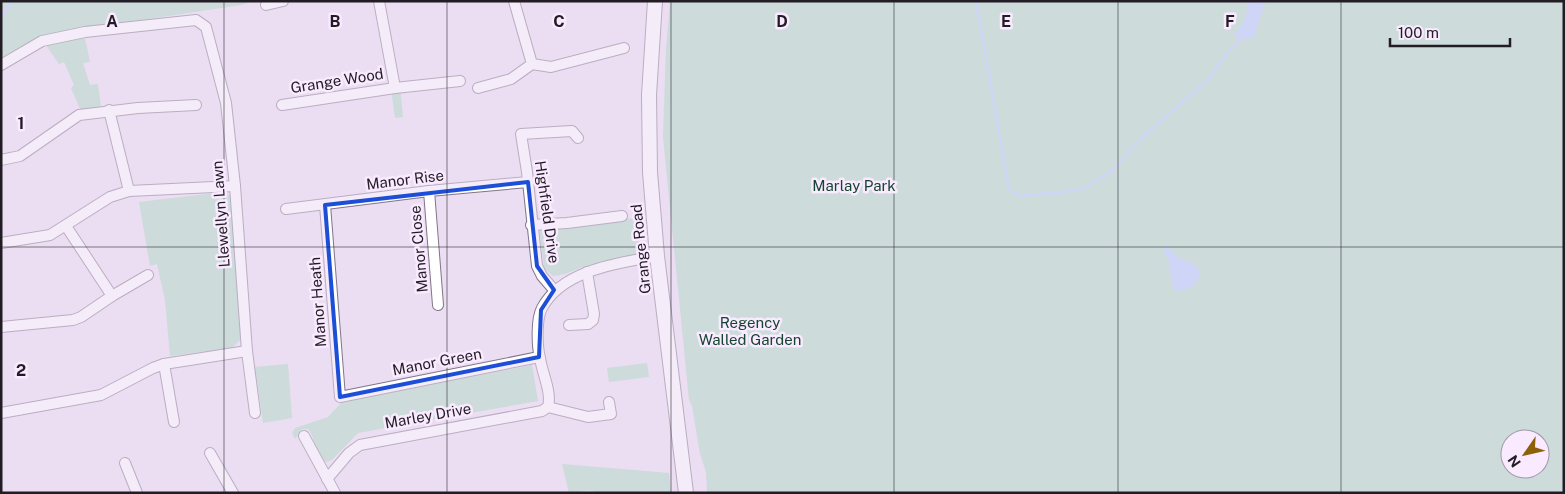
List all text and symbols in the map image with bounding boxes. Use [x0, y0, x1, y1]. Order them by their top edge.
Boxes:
text: A [106, 12, 118, 31]
text: B [330, 12, 341, 31]
text: C [553, 12, 565, 31]
text: D [776, 12, 788, 31]
text: E [1001, 12, 1011, 31]
text: F [1225, 12, 1235, 31]
scale bar [1390, 15, 1510, 47]
text: 100 m [1398, 24, 1439, 41]
street label: Grange Wood [289, 65, 385, 96]
text: 1 [18, 114, 24, 133]
street label: Highfield Drive [532, 159, 563, 264]
street label: Llewellyn Lawn [208, 160, 233, 268]
street label: Manor Rise [365, 166, 445, 193]
park label: Marlay Park [812, 177, 896, 194]
street label: Grange Road [627, 203, 654, 295]
street label: Manor Close [406, 205, 431, 293]
street label: Manor Heath [306, 256, 329, 348]
park label: Regency Walled Garden [699, 314, 801, 348]
street label: Manor Green [391, 345, 483, 378]
text: 2 [16, 361, 26, 380]
street label: Marley Drive [383, 400, 472, 431]
north arrow [1500, 429, 1550, 479]
text: N [1505, 452, 1524, 470]

